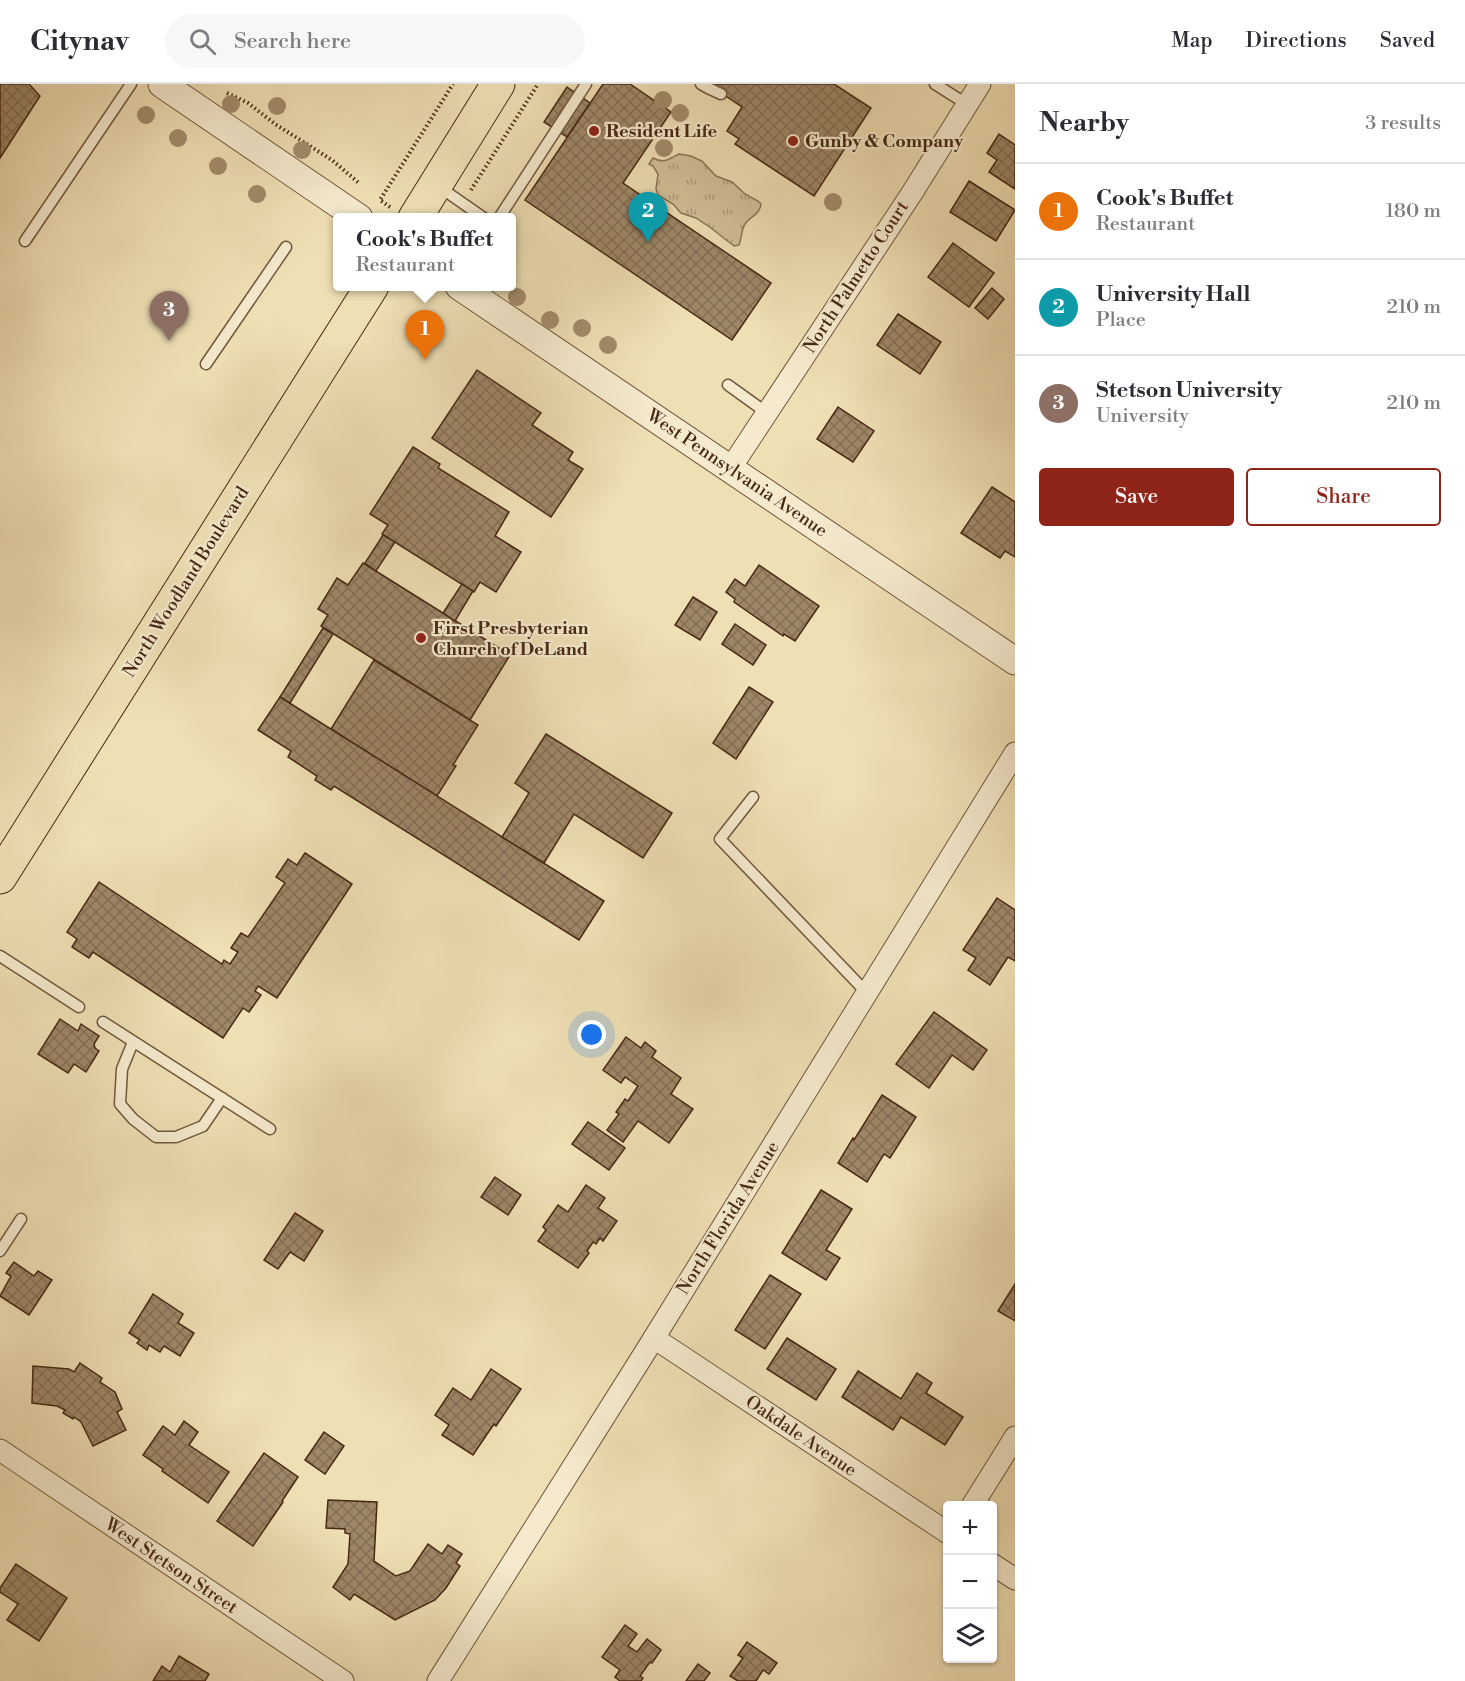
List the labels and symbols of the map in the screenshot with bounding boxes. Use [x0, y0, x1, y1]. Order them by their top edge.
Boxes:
place label: Resident Life [606, 120, 718, 143]
marker: Resident Life [587, 124, 601, 138]
place label: Gunby & Company [805, 130, 964, 153]
marker: Gunby & Company [786, 134, 800, 148]
pin: 2 [628, 192, 668, 242]
street label: North Palmetto Court [798, 196, 914, 357]
pin: 3 [150, 292, 188, 341]
pin: 1 [406, 310, 444, 360]
street label: West Pennsylvania Avenue [641, 403, 832, 542]
street label: North Woodland Boulevard [118, 482, 255, 682]
place label: First Presbyterian Church of DeLand [433, 617, 589, 661]
marker: First Presbyterian Church of DeLand [414, 631, 428, 645]
your location [577, 1020, 606, 1049]
street label: North Florida Avenue [672, 1137, 784, 1299]
street label: Oakdale Avenue [741, 1390, 861, 1482]
street label: West Stetson Street [99, 1512, 242, 1619]

